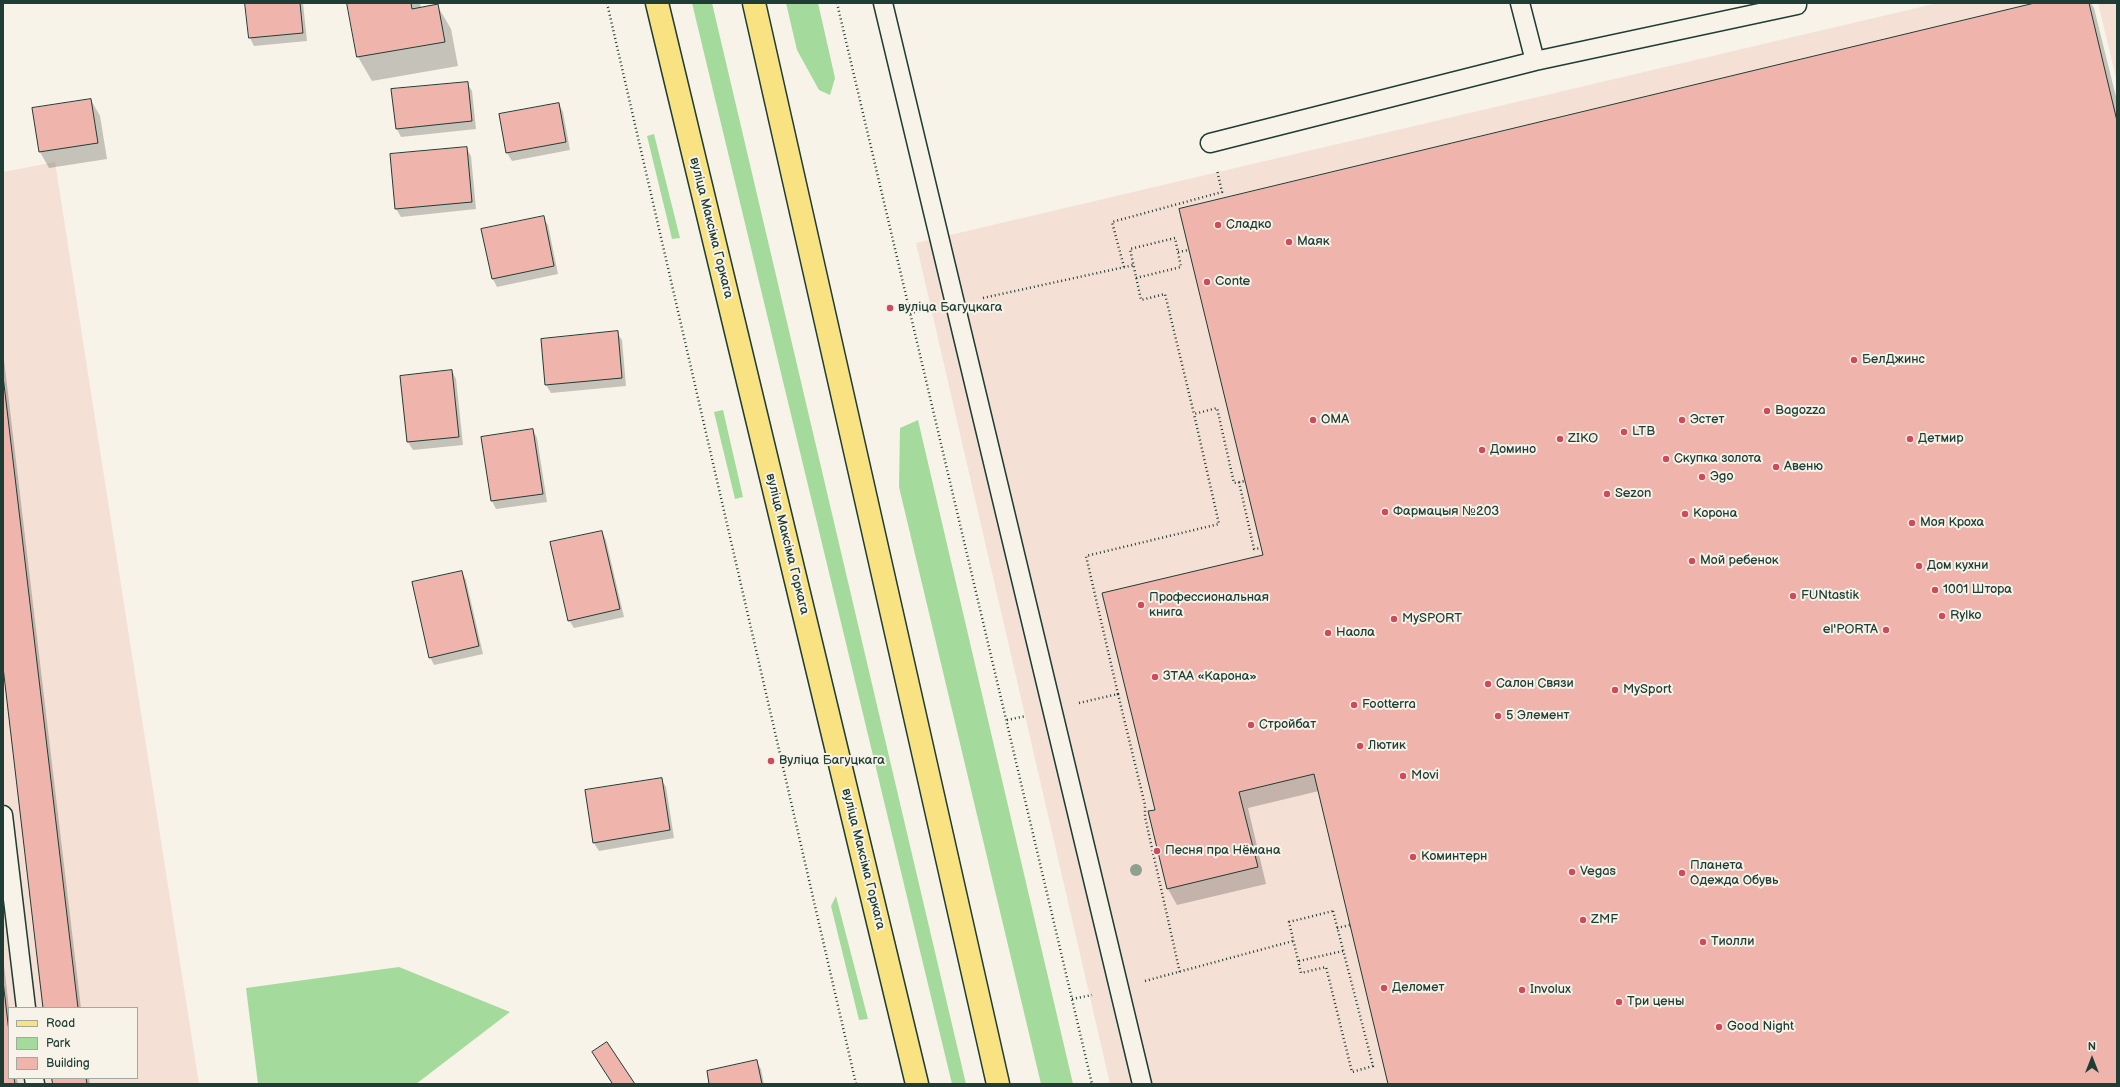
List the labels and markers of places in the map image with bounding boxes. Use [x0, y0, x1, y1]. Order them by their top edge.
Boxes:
place label: Сладко [1226, 217, 1271, 233]
marker: Сладко [1213, 220, 1223, 230]
place label: Маяк [1297, 234, 1330, 250]
marker: Маяк [1284, 237, 1294, 247]
place label: Conte [1215, 274, 1250, 290]
marker: Conte [1202, 277, 1212, 287]
place label: вуліца Багуцкага [898, 300, 1002, 316]
marker: вуліца Багуцкага [885, 303, 895, 313]
place label: БелДжинс [1862, 352, 1925, 368]
marker: БелДжинс [1849, 355, 1859, 365]
place label: Bagozza [1775, 403, 1826, 419]
marker: Bagozza [1762, 406, 1772, 416]
place label: ОМА [1321, 412, 1349, 428]
place label: Эстет [1690, 412, 1725, 428]
marker: ОМА [1308, 415, 1318, 425]
marker: Эстет [1677, 415, 1687, 425]
place label: LTB [1632, 424, 1655, 440]
marker: LTB [1619, 427, 1629, 437]
place label: ZIKO [1568, 431, 1598, 447]
place label: Детмир [1918, 431, 1964, 447]
marker: ZIKO [1555, 434, 1565, 444]
marker: Детмир [1905, 434, 1915, 444]
place label: Домино [1490, 442, 1536, 458]
marker: Домино [1477, 445, 1487, 455]
place label: Скупка золота [1674, 451, 1761, 467]
marker: Скупка золота [1661, 454, 1671, 464]
place label: Авеню [1784, 459, 1823, 475]
marker: Авеню [1771, 462, 1781, 472]
place label: Эgo [1710, 469, 1734, 485]
marker: Эgo [1697, 472, 1707, 482]
place label: Sezon [1615, 486, 1651, 502]
marker: Sezon [1602, 489, 1612, 499]
place label: Фармацыя №203 [1393, 504, 1499, 520]
place label: Корона [1693, 506, 1737, 522]
marker: Фармацыя №203 [1380, 507, 1390, 517]
marker: Корона [1680, 509, 1690, 519]
place label: Моя Кроха [1920, 515, 1984, 531]
marker: Моя Кроха [1907, 518, 1917, 528]
place label: Мой ребенок [1700, 553, 1779, 569]
marker: Мой ребенок [1687, 556, 1697, 566]
place label: Дом кухни [1927, 558, 1988, 574]
marker: Дом кухни [1914, 561, 1924, 571]
place label: 1001 Штора [1943, 582, 2012, 598]
marker: 1001 Штора [1930, 585, 1940, 595]
place label: FUNtastik [1801, 588, 1859, 604]
place label: Профессиональная книга [1149, 590, 1269, 621]
marker: FUNtastik [1788, 591, 1798, 601]
marker: Профессиональная книга [1136, 600, 1146, 610]
place label: Rylko [1950, 608, 1982, 624]
place label: MySPORT [1402, 611, 1462, 627]
marker: Rylko [1937, 611, 1947, 621]
marker: MySPORT [1389, 614, 1399, 624]
place label: el'PORTA [1823, 622, 1878, 638]
place label: Наола [1336, 625, 1375, 641]
marker: el'PORTA [1881, 625, 1891, 635]
marker: Наола [1323, 628, 1333, 638]
place label: ЗТАА «Карона» [1163, 669, 1257, 685]
marker: ЗТАА «Карона» [1150, 672, 1160, 682]
place label: Салон Связи [1496, 676, 1574, 692]
marker: Салон Связи [1483, 679, 1493, 689]
place label: MySport [1623, 682, 1672, 698]
marker: MySport [1610, 685, 1620, 695]
place label: Footterra [1362, 697, 1416, 713]
marker: Footterra [1349, 700, 1359, 710]
place label: 5 Элемент [1506, 708, 1570, 724]
marker: 5 Элемент [1493, 711, 1503, 721]
place label: Стройбат [1259, 717, 1316, 733]
marker: Стройбат [1246, 720, 1256, 730]
place label: Лютик [1368, 738, 1406, 754]
marker: Лютик [1355, 741, 1365, 751]
place label: Вуліца Багуцкага [779, 753, 885, 769]
marker: Вуліца Багуцкага [766, 756, 776, 766]
place label: Movi [1411, 768, 1439, 784]
marker: Movi [1398, 771, 1408, 781]
place label: Песня пра Нёмана [1165, 843, 1281, 859]
marker: Песня пра Нёмана [1152, 846, 1162, 856]
place label: Коминтерн [1421, 849, 1487, 865]
marker: Коминтерн [1408, 852, 1418, 862]
place label: Планета Одежда Обувь [1690, 858, 1778, 889]
place label: Vegas [1580, 864, 1616, 880]
marker: Vegas [1567, 867, 1577, 877]
marker: Планета Одежда Обувь [1677, 868, 1687, 878]
place label: ZMF [1591, 912, 1618, 928]
marker: ZMF [1578, 915, 1588, 925]
place label: Тиолли [1711, 934, 1754, 950]
marker: Тиолли [1698, 937, 1708, 947]
place label: Деломет [1392, 980, 1444, 996]
place label: Involux [1530, 982, 1571, 998]
marker: Деломет [1379, 983, 1389, 993]
marker: Involux [1517, 985, 1527, 995]
place label: Три цены [1627, 994, 1684, 1010]
marker: Три цены [1614, 997, 1624, 1007]
place label: Good Night [1727, 1019, 1794, 1035]
marker: Good Night [1714, 1022, 1724, 1032]

